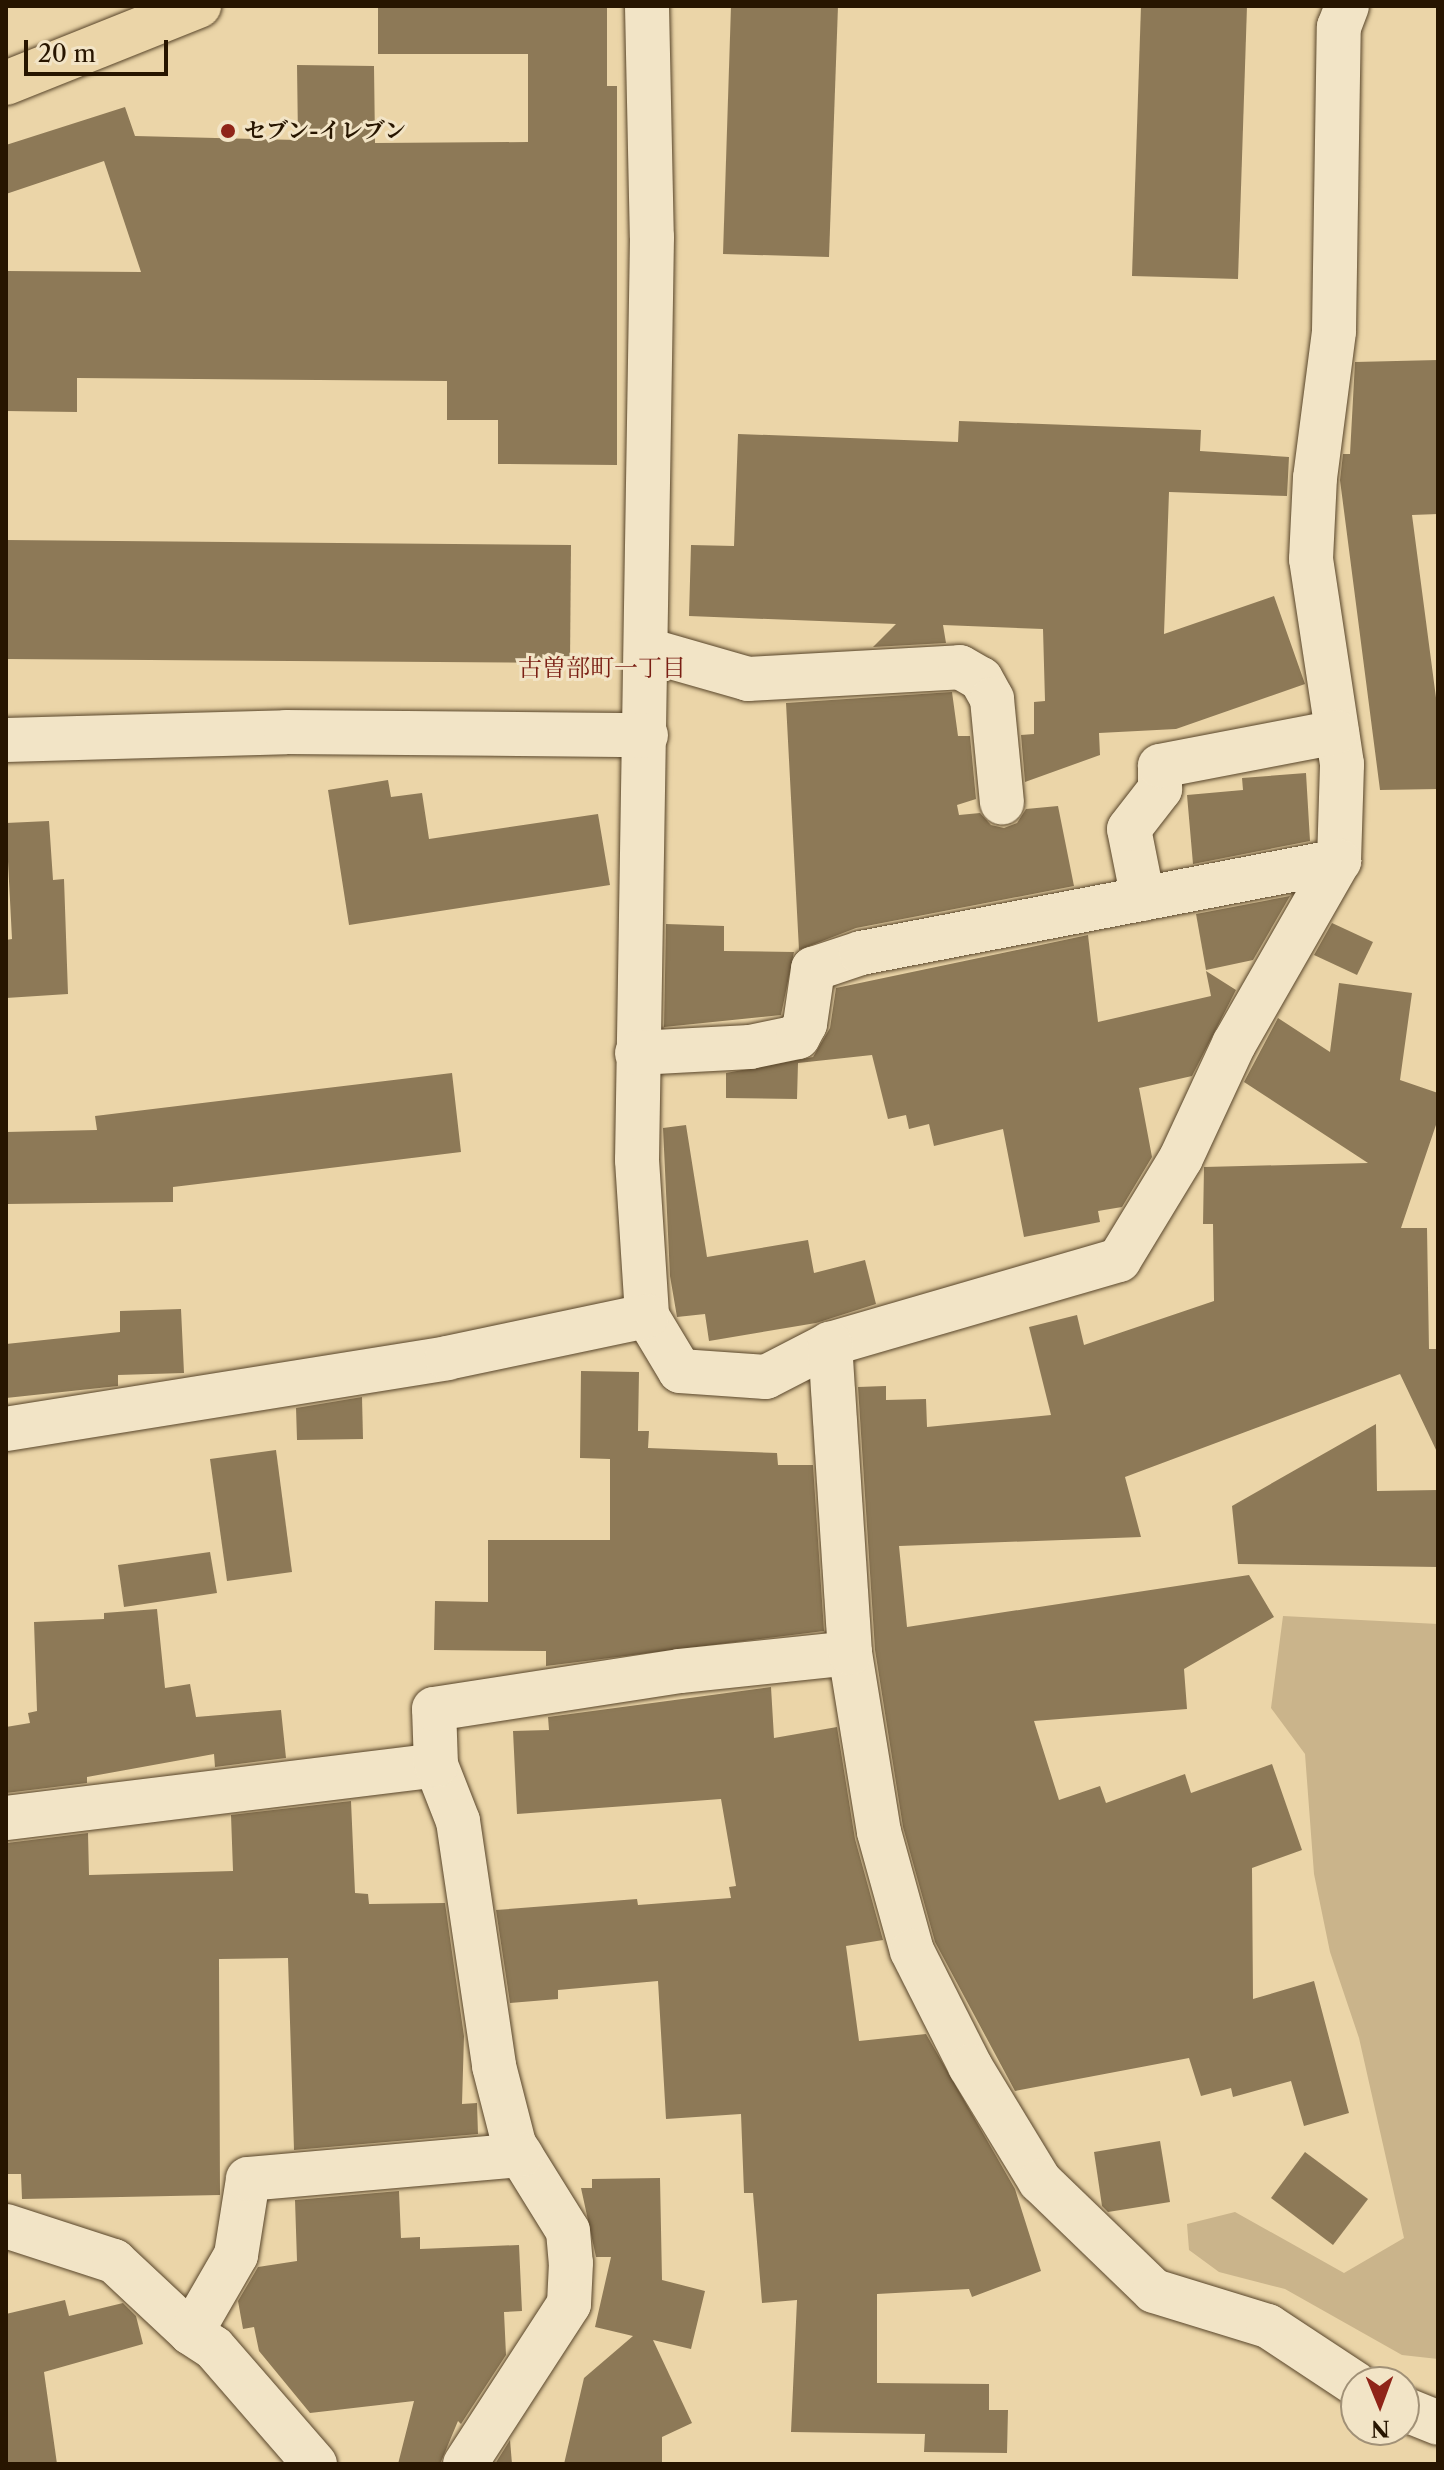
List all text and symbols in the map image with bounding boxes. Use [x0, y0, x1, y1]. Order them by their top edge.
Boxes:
scale bar [28, 24, 172, 74]
text: 20 m [38, 39, 96, 68]
place label: セブン-イレブン [244, 118, 408, 144]
marker: セブン-イレブン [219, 122, 237, 140]
district label: 古曽部町一丁目 [518, 654, 686, 682]
north arrow [1340, 2366, 1420, 2446]
text: N [1371, 2415, 1390, 2442]

